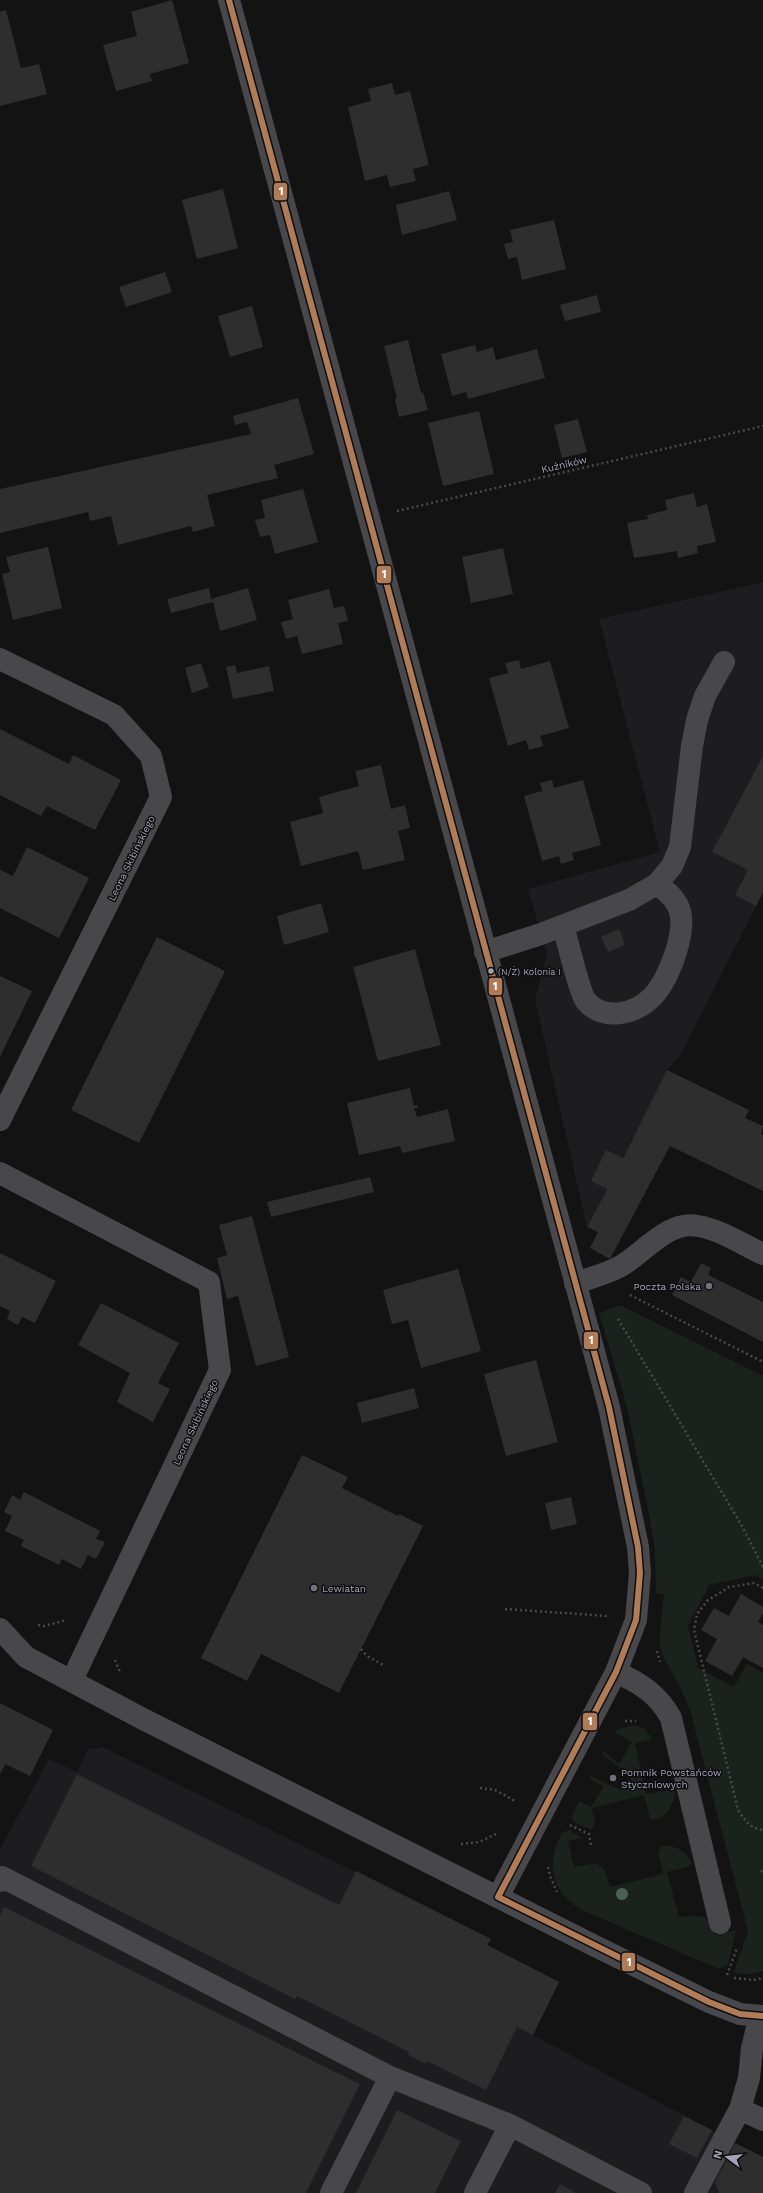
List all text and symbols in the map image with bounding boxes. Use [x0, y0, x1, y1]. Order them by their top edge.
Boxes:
line badge: 1 [273, 182, 288, 201]
text: 1 [279, 185, 283, 198]
street label: Kuźników [540, 454, 589, 475]
line badge: 1 [376, 565, 392, 584]
text: 1 [382, 568, 386, 581]
street label: Leona Skibińskiego [106, 814, 157, 903]
marker: (N/Ż) Kolonia I [486, 966, 496, 976]
place label: (N/Ż) Kolonia I [498, 966, 561, 977]
line badge: 1 [488, 977, 503, 996]
text: 1 [493, 980, 497, 993]
place label: Poczta Polska [633, 1281, 701, 1292]
marker: Poczta Polska [704, 1281, 714, 1291]
line badge: 1 [583, 1331, 599, 1350]
text: 1 [589, 1334, 593, 1347]
street label: Leona Skibińskiego [171, 1378, 220, 1467]
marker: Lewiatan [309, 1583, 319, 1593]
place label: Lewiatan [322, 1583, 366, 1594]
line badge: 1 [582, 1712, 598, 1731]
text: 1 [588, 1715, 592, 1728]
place label: Pomnik Powstańców Styczniowych [621, 1767, 722, 1790]
marker: Pomnik Powstańców Styczniowych [608, 1773, 618, 1783]
line badge: 1 [621, 1952, 636, 1972]
text: 1 [627, 1956, 631, 1969]
north arrow [707, 2137, 747, 2177]
text: N [710, 2149, 725, 2160]

